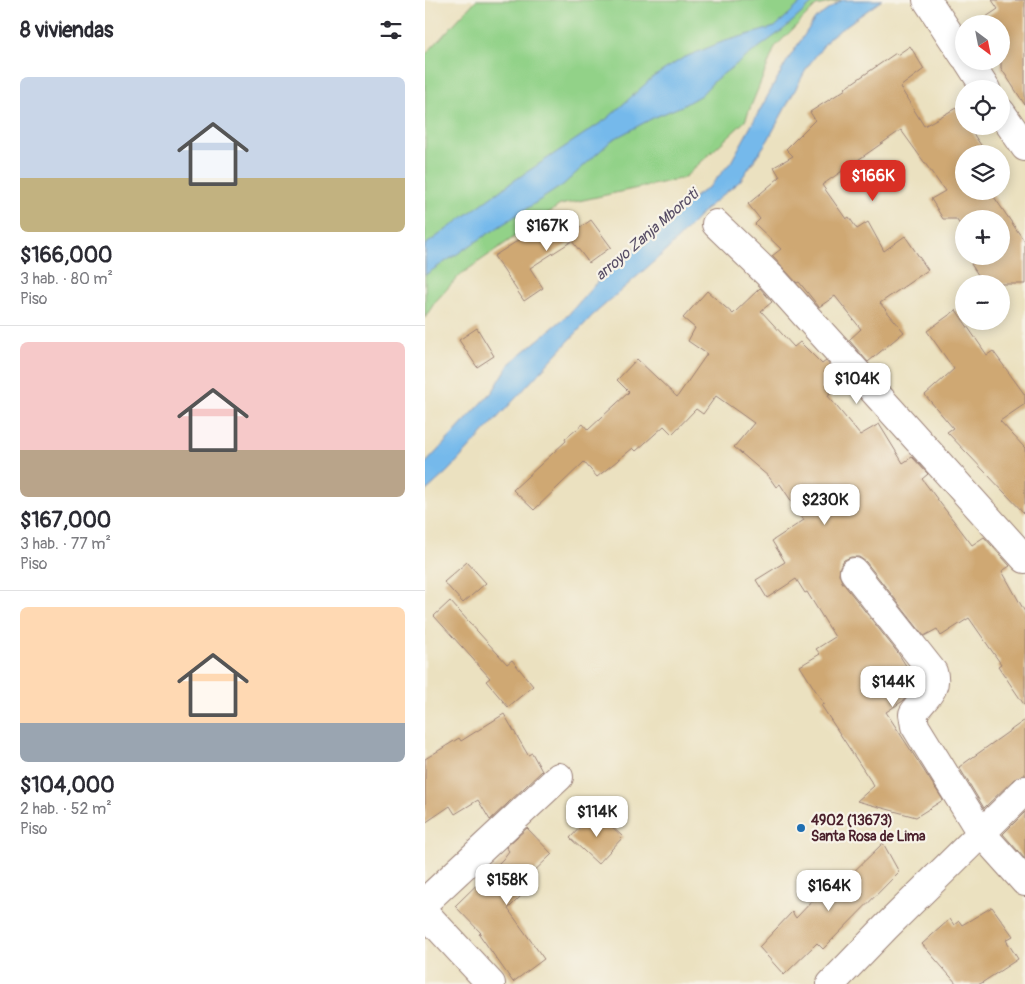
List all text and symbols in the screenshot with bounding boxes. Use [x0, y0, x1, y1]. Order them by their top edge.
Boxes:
north arrow [955, 15, 1010, 70]
map controls [955, 15, 1010, 330]
icon: filters [377, 16, 405, 44]
text: 8 viviendas [20, 17, 113, 44]
button: locate [955, 80, 1010, 135]
icon: home [168, 109, 258, 199]
button: layers [955, 145, 1010, 200]
pin: $166K [838, 160, 908, 202]
text: $166K [851, 166, 895, 186]
water label: arroyo Zanja Mboroti [592, 184, 704, 285]
pin: $167K [512, 210, 582, 252]
button: + [955, 210, 1010, 265]
text: $167K [526, 216, 568, 236]
text: $166,000 [20, 242, 112, 269]
text: 3 hab. · 80 m² [20, 269, 113, 289]
button: − [955, 275, 1010, 330]
text: Piso [20, 289, 47, 309]
pin: $104K [822, 362, 892, 405]
text: $104K [835, 369, 879, 389]
icon: home [168, 375, 258, 465]
pin: $230K [790, 484, 860, 526]
text: $230K [802, 490, 848, 510]
text: $167,000 [20, 507, 111, 534]
text: 3 hab. · 77 m² [20, 534, 111, 554]
text: Piso [20, 554, 47, 574]
icon: home [168, 640, 258, 730]
pin: $144K [858, 666, 928, 708]
text: $144K [871, 672, 915, 692]
text: $104,000 [20, 772, 114, 799]
pin: $114K [562, 796, 632, 838]
text: 2 hab. · 52 m² [20, 799, 112, 819]
text: $114K [577, 802, 617, 822]
place label: 4902 (13673) Santa Rosa de Lima [811, 812, 926, 845]
text: Piso [20, 819, 47, 839]
marker: 4902 (13673) Santa Rosa de Lima [795, 822, 807, 834]
pin: $158K [472, 864, 542, 906]
text: $158K [486, 870, 528, 890]
pin: $164K [794, 870, 864, 912]
text: $164K [807, 876, 851, 896]

